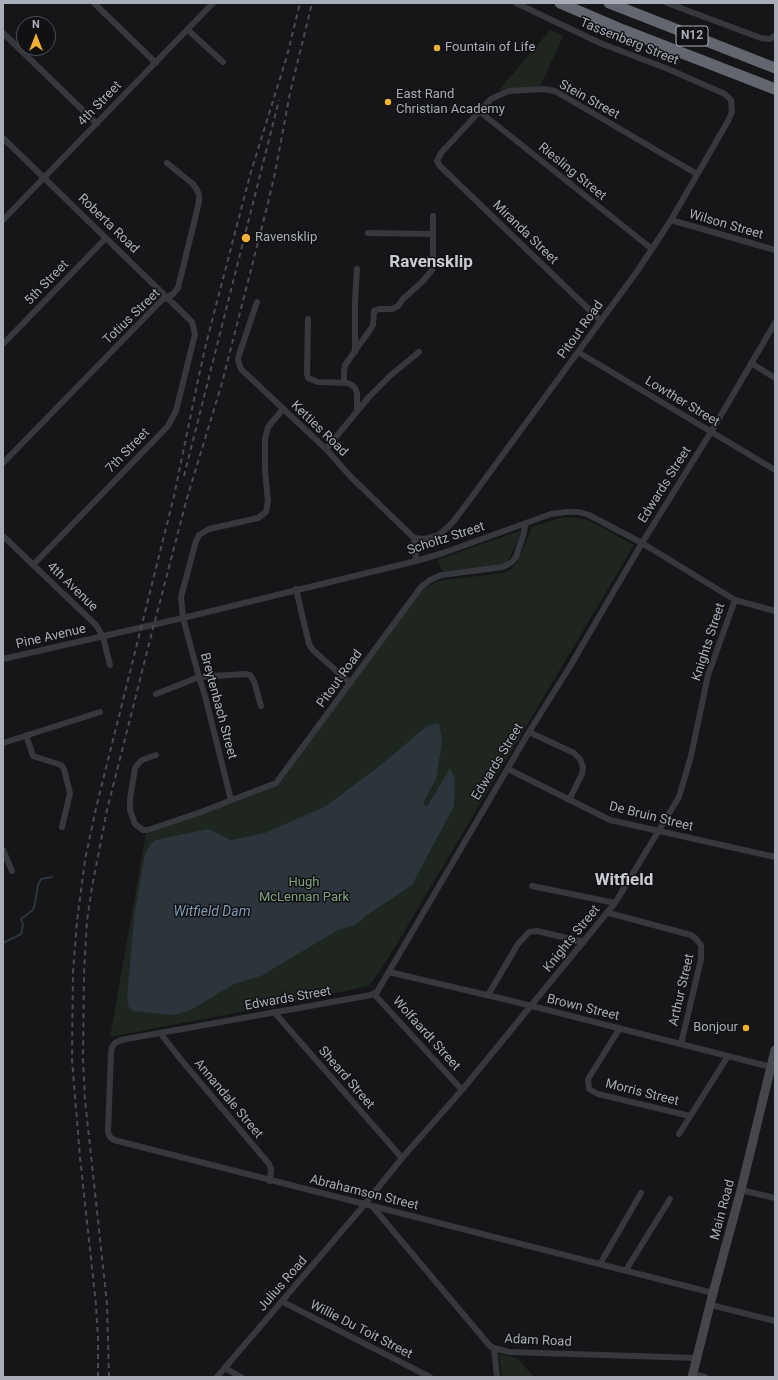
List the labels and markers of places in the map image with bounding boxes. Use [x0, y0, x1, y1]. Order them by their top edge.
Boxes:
place label: Fountain of Life [445, 40, 535, 56]
marker: Fountain of Life [432, 43, 442, 53]
place label: East Rand Christian Academy [396, 87, 505, 118]
marker: East Rand Christian Academy [383, 97, 393, 107]
place label: Ravensklip [255, 230, 317, 246]
marker: Ravensklip [240, 232, 252, 244]
place label: Bonjour [693, 1020, 738, 1036]
marker: Bonjour [741, 1023, 751, 1033]

